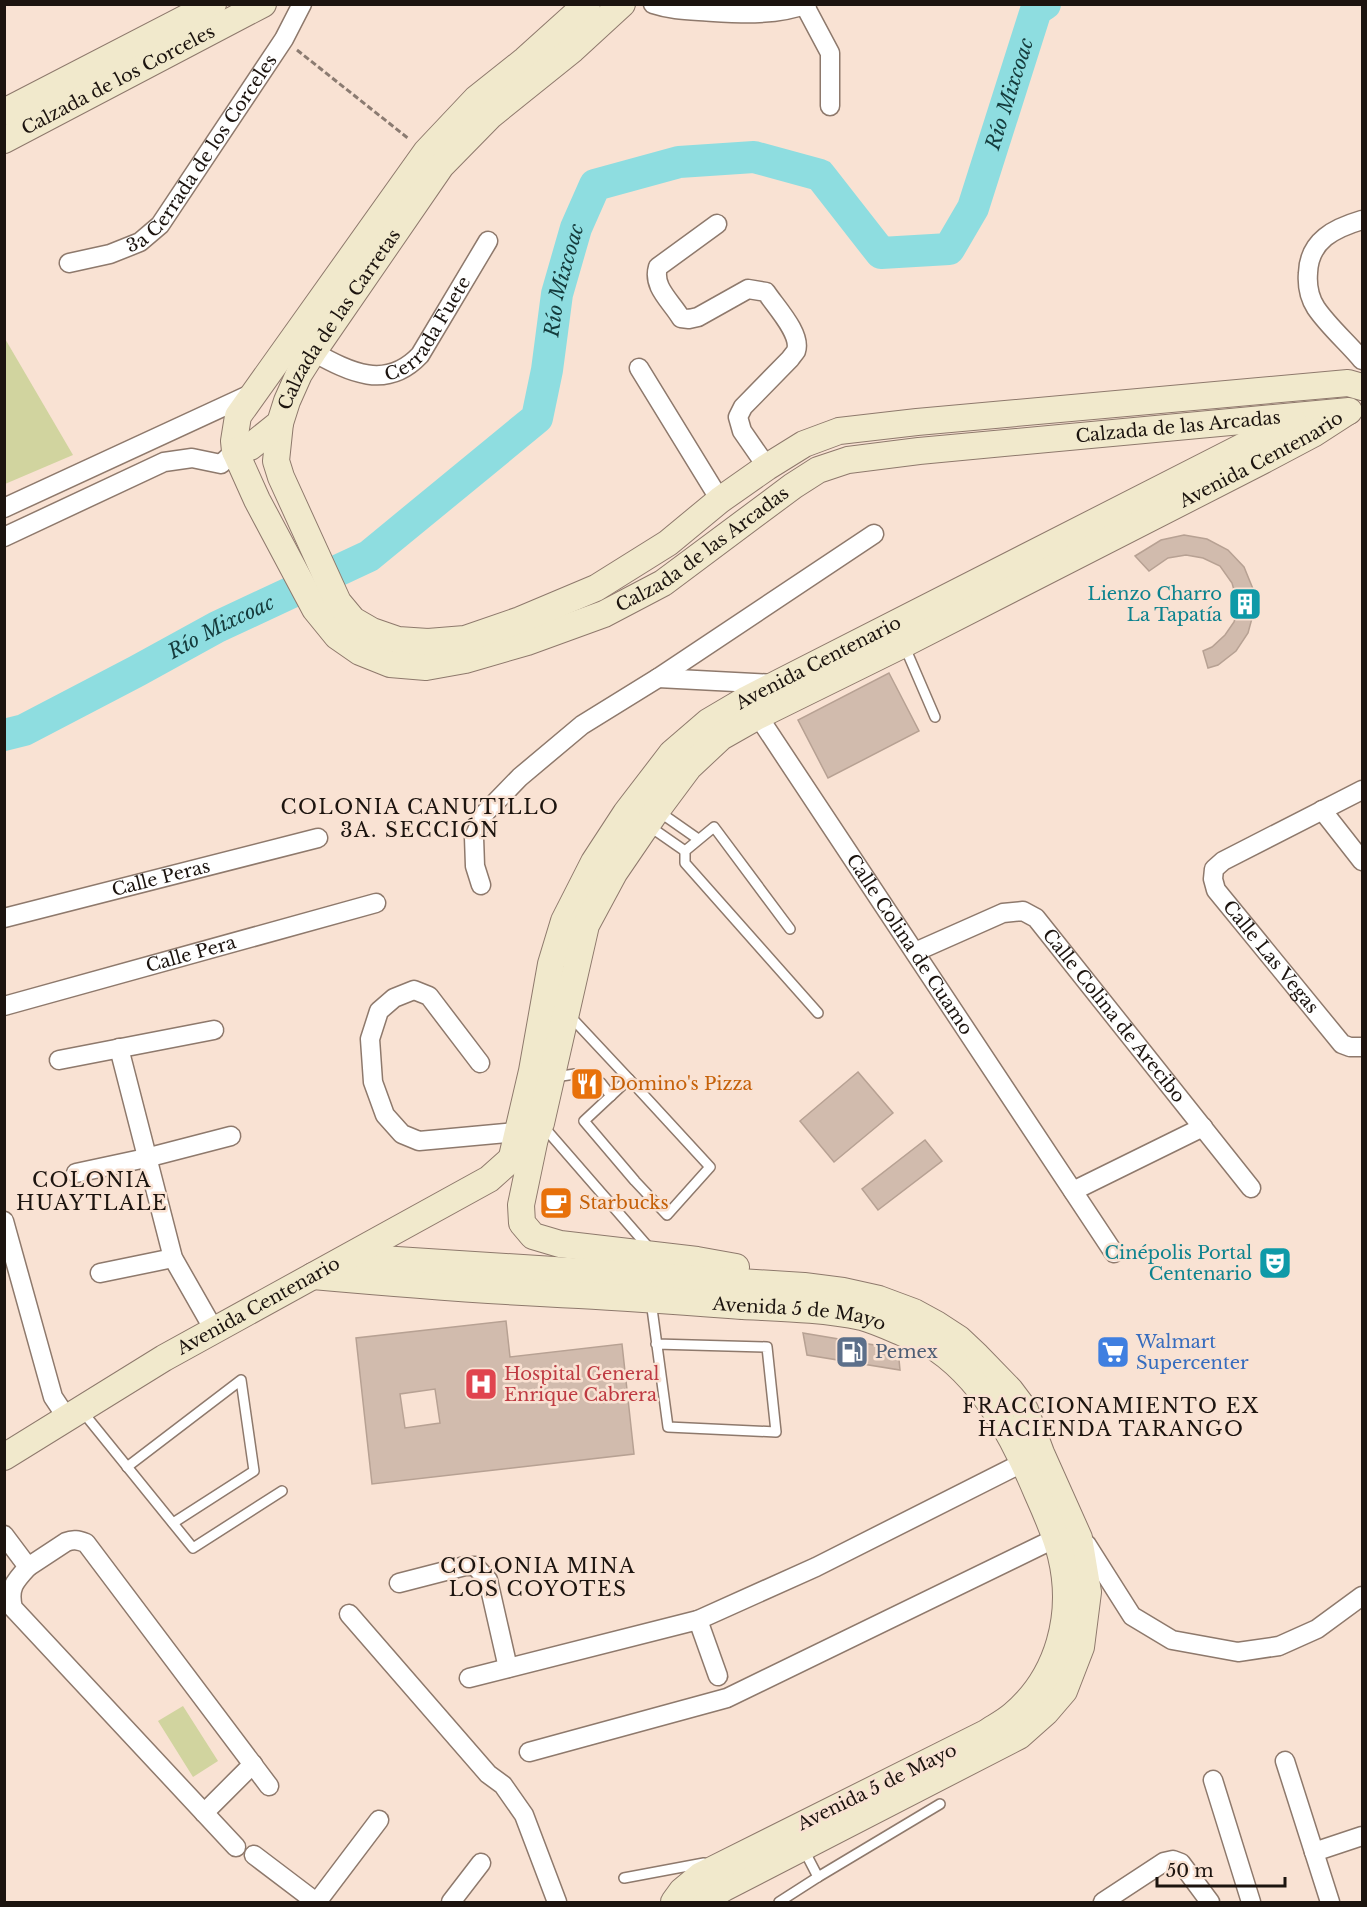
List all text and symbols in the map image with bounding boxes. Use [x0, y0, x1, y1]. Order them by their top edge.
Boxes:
street label: Calzada de los Corceles [18, 20, 219, 140]
water label: Río Mixcoac [980, 35, 1038, 154]
street label: 3a Cerrada de los Corceles [123, 50, 282, 257]
water label: Río Mixcoac [539, 221, 589, 339]
street label: Calzada de las Carretas [274, 225, 405, 412]
street label: Cerrada Fuete [382, 272, 475, 386]
street label: Calzada de las Arcadas [1075, 406, 1282, 447]
street label: Avenida Centenario [1175, 407, 1347, 513]
street label: Calzada de las Arcadas [612, 482, 793, 617]
place label: Lienzo Charro La Tapatía [1088, 583, 1222, 626]
building icon: Lienzo Charro La Tapatía [1227, 586, 1263, 622]
water label: Río Mixcoac [163, 590, 278, 664]
street label: Avenida Centenario [731, 611, 905, 715]
district label: COLONIA CANUTILLO 3A. SECCIÓN [281, 795, 559, 842]
street label: Calle Colina de Cuamo [842, 850, 977, 1039]
street label: Calle Peras [110, 855, 212, 901]
street label: Calle Las Vegas [1218, 896, 1323, 1018]
street label: Calle Colina de Arecibo [1038, 924, 1190, 1107]
street label: Calle Pera [144, 931, 238, 977]
restaurant icon: Domino's Pizza [569, 1066, 605, 1102]
place label: Domino's Pizza [610, 1073, 752, 1095]
district label: COLONIA HUAYTLALE [16, 1168, 168, 1215]
cafe icon: Starbucks [538, 1185, 574, 1221]
place label: Starbucks [579, 1192, 669, 1214]
place label: Cinépolis Portal Centenario [1105, 1242, 1252, 1285]
theatre icon: Cinépolis Portal Centenario [1257, 1245, 1293, 1281]
street label: Avenida Centenario [172, 1252, 344, 1360]
street label: Avenida 5 de Mayo [711, 1293, 889, 1336]
place label: Walmart Supercenter [1135, 1331, 1249, 1374]
fuel station icon: Pemex [834, 1334, 870, 1370]
supermarket icon: Walmart Supercenter [1095, 1334, 1131, 1370]
place label: Pemex [875, 1341, 938, 1363]
place label: Hospital General Enrique Cabrera [504, 1363, 660, 1406]
hospital icon: Hospital General Enrique Cabrera [463, 1366, 499, 1402]
district label: FRACCIONAMIENTO EX HACIENDA TARANGO [962, 1394, 1260, 1441]
district label: COLONIA MINA LOS COYOTES [440, 1554, 636, 1601]
street label: Avenida 5 de Mayo [793, 1739, 960, 1836]
scale bar [1157, 1850, 1284, 1888]
text: 50 m [1166, 1860, 1214, 1882]

